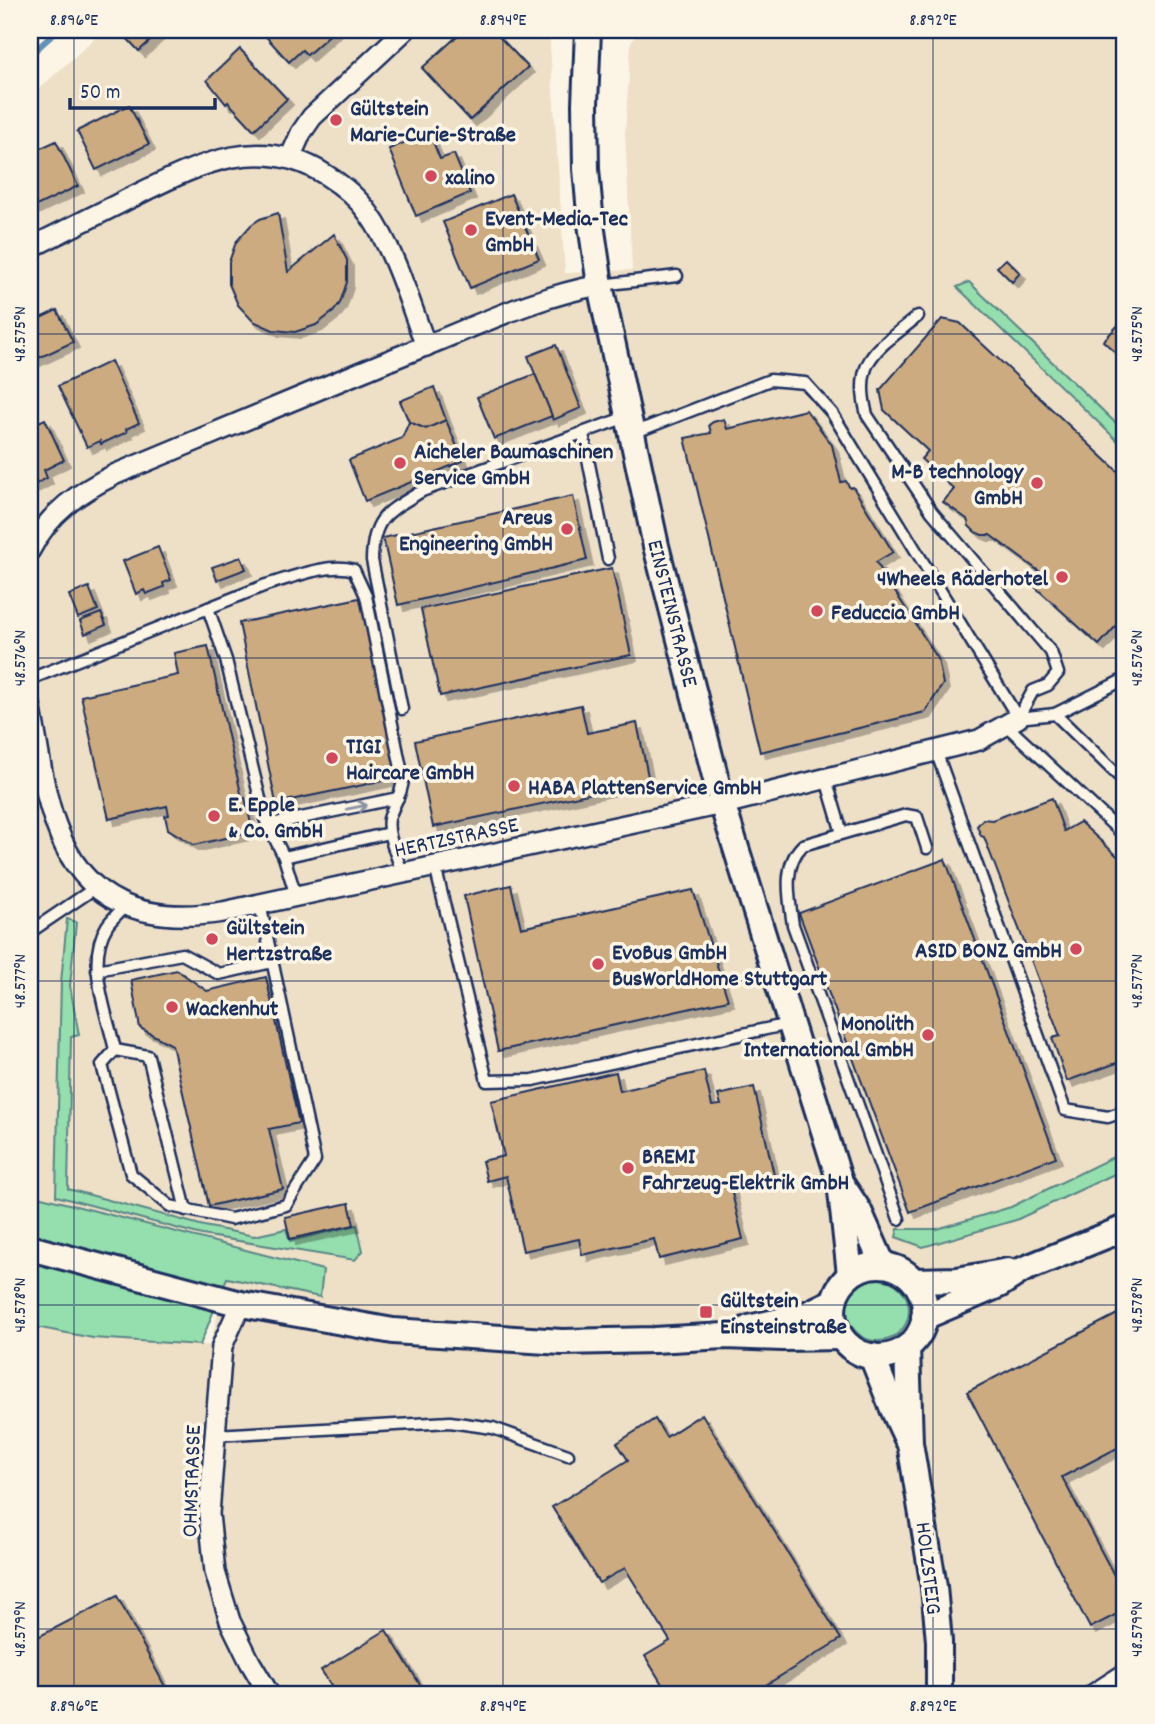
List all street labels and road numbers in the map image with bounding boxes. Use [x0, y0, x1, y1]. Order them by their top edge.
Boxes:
street label: EINSTEINSTRASSE [636, 537, 705, 692]
street label: HERTZSTRASSE [391, 810, 523, 869]
street label: OHMSTRASSE [175, 1424, 212, 1538]
street label: HOLZSTEIG [904, 1520, 949, 1617]

